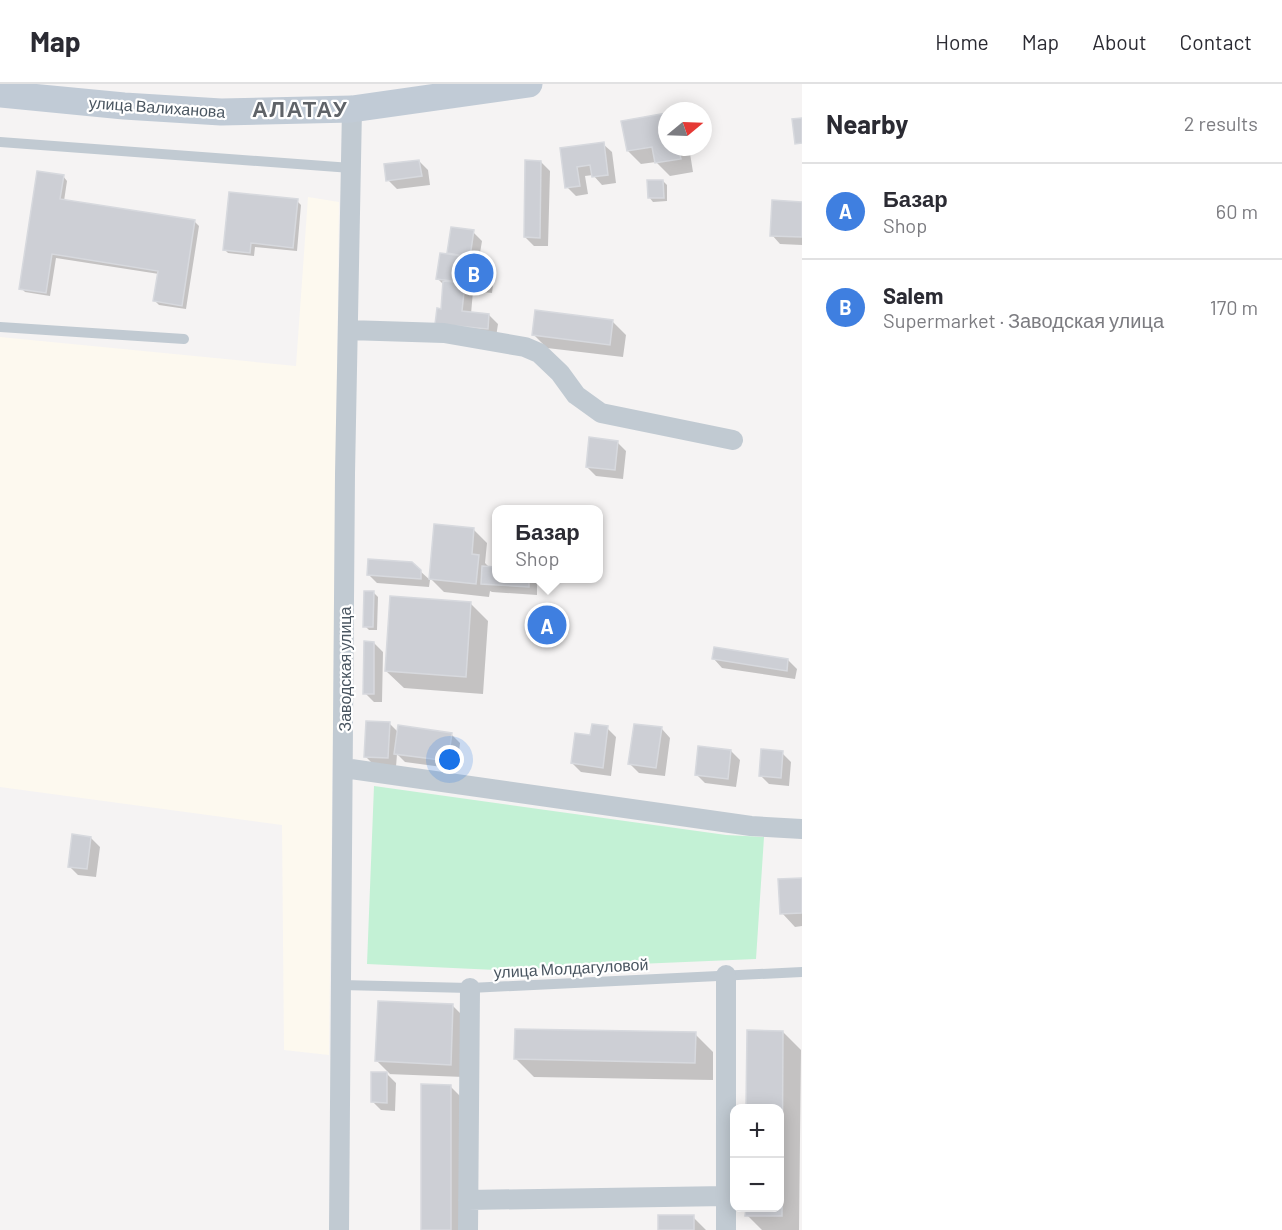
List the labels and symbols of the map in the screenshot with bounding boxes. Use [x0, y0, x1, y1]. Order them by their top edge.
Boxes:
street label: улица Валиханова [88, 92, 226, 121]
district label: АЛАТАУ [252, 95, 348, 121]
north arrow [658, 102, 712, 156]
pin: B [454, 250, 494, 296]
pin: A [528, 602, 566, 648]
street label: Заводская улица [335, 606, 354, 731]
your location [435, 745, 464, 774]
street label: улица Молдагуловой [493, 954, 649, 981]

